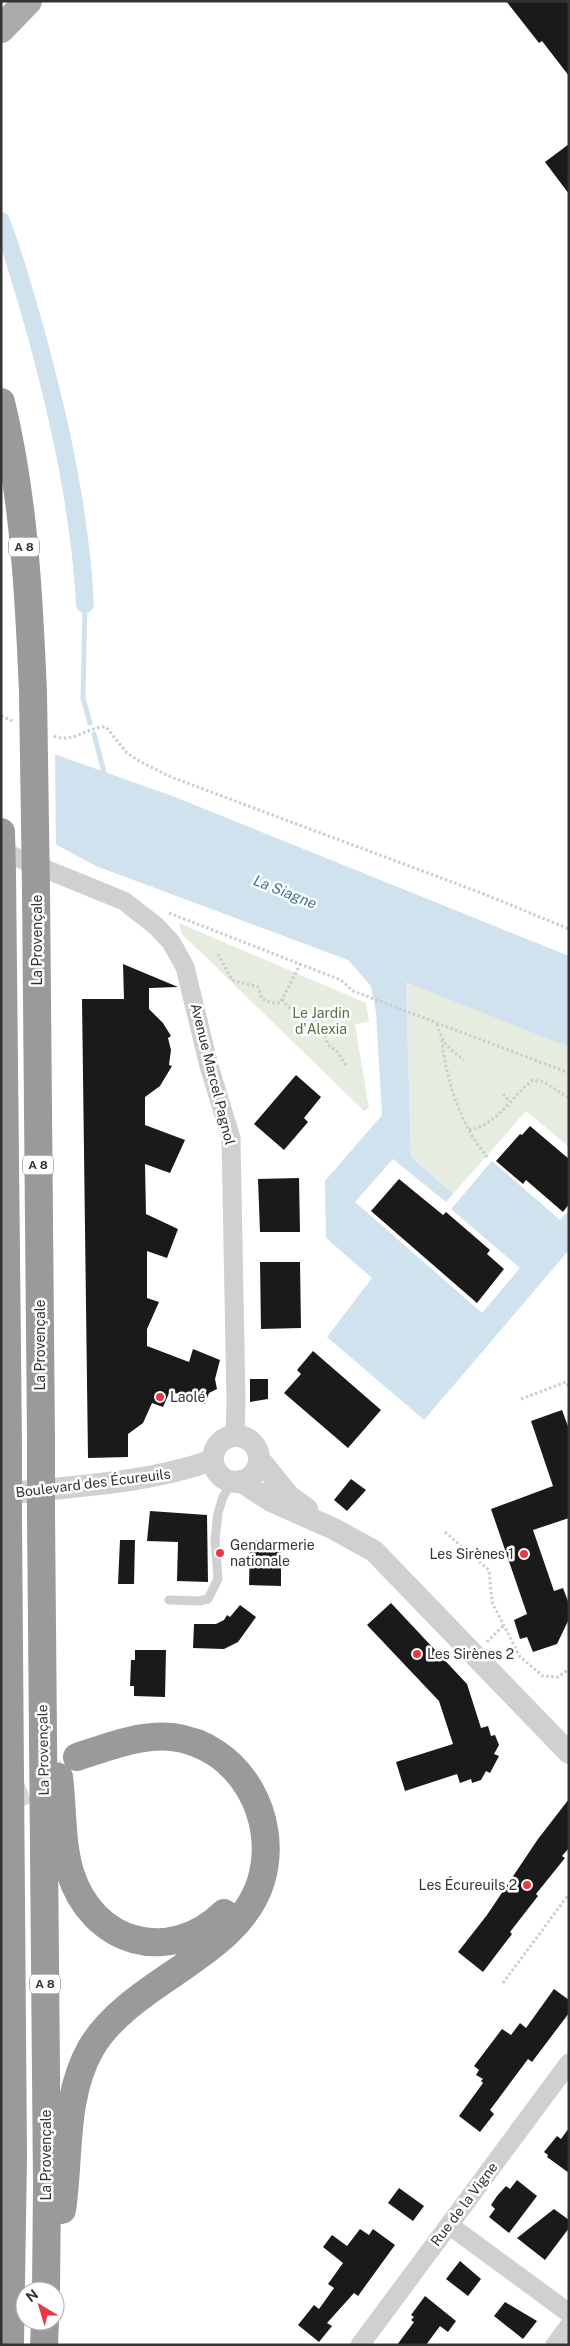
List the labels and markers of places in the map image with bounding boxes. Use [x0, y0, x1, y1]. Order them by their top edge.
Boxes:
place label: Laolé [170, 1389, 205, 1405]
marker: Laolé [154, 1391, 166, 1403]
place label: Gendarmerie nationale [230, 1537, 315, 1569]
place label: Les Sirènes 1 [430, 1546, 514, 1562]
marker: Gendarmerie nationale [214, 1547, 226, 1559]
marker: Les Sirènes 1 [518, 1548, 530, 1560]
place label: Les Sirènes 2 [427, 1646, 514, 1662]
marker: Les Sirènes 2 [411, 1648, 423, 1660]
place label: Les Écureuils 2 [419, 1876, 517, 1893]
marker: Les Écureuils 2 [521, 1879, 533, 1891]

